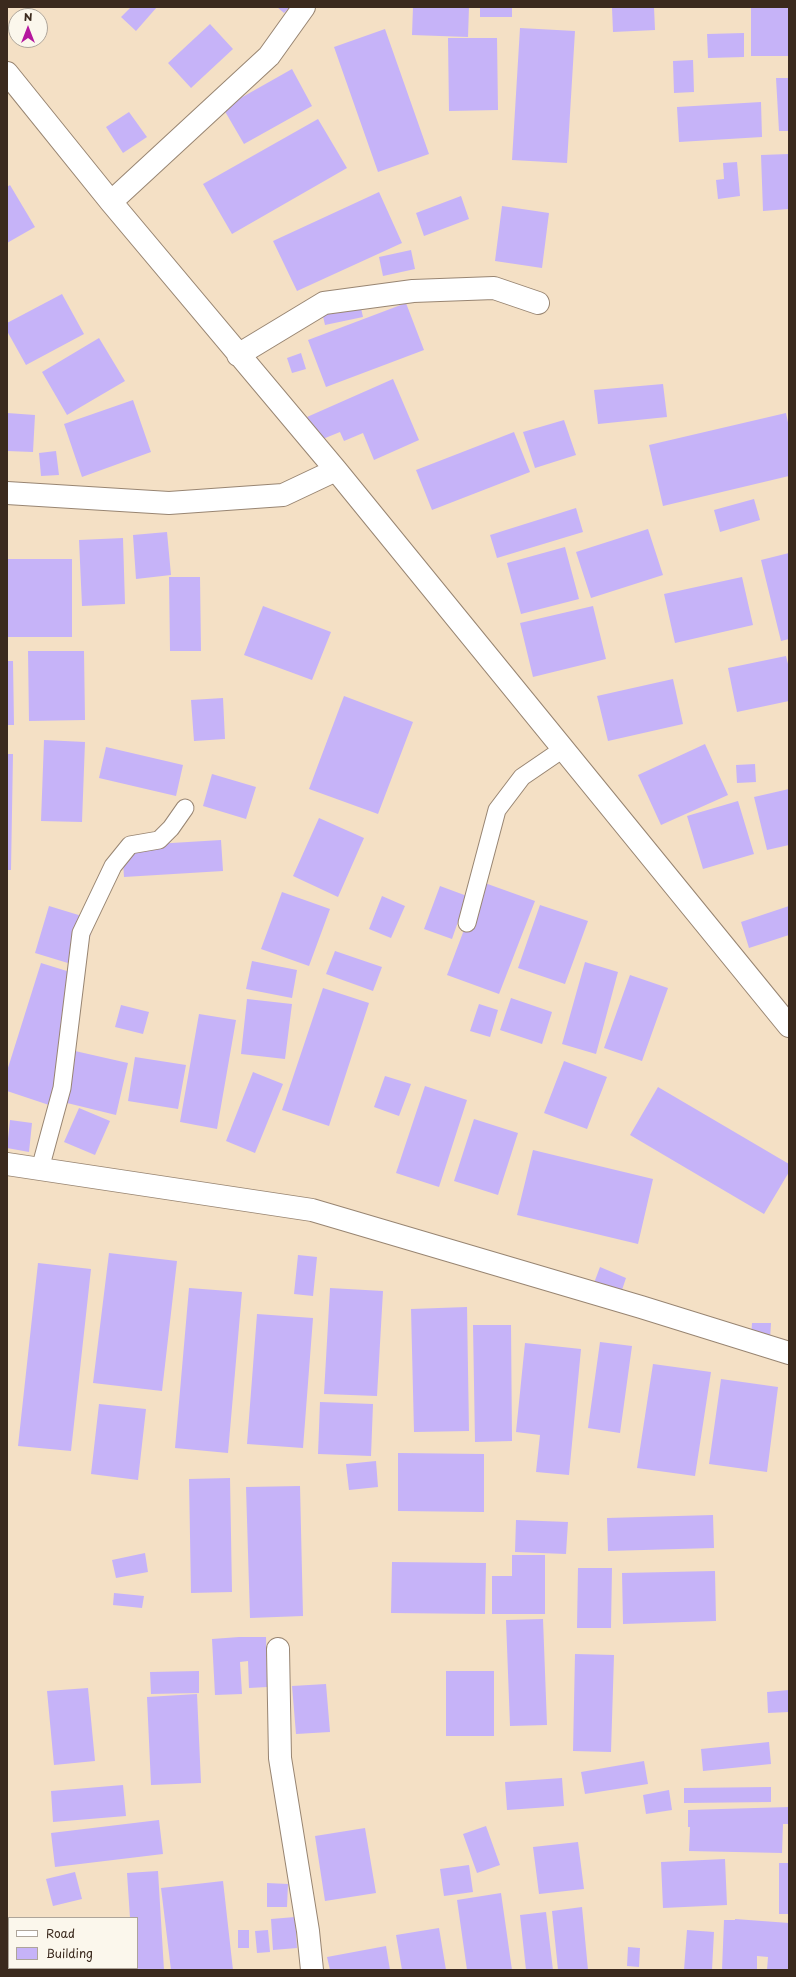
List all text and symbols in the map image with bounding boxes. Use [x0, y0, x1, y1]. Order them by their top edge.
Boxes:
north arrow [8, 8, 48, 48]
text: N [24, 8, 32, 25]
legend [8, 1917, 138, 1969]
text: Road [46, 1924, 75, 1942]
text: Building [46, 1944, 93, 1962]

